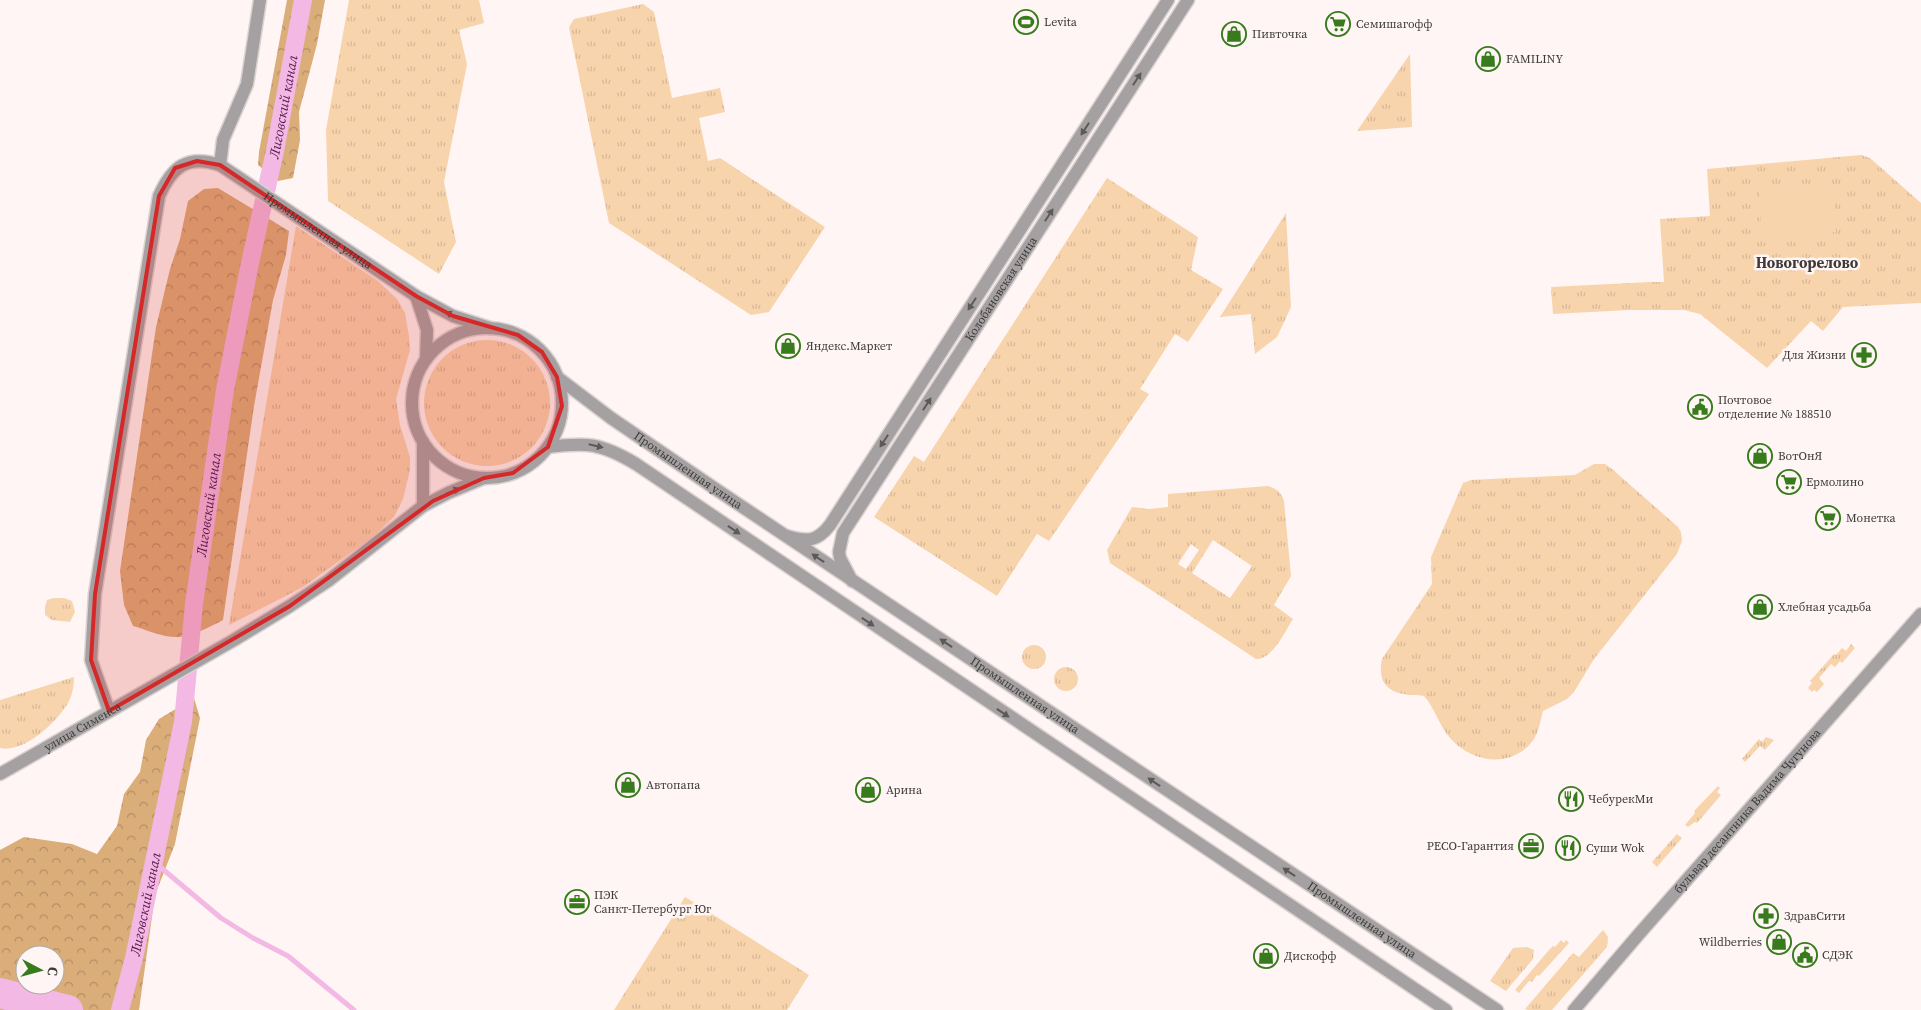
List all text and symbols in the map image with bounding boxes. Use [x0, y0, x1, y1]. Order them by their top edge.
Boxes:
sports icon: Levita [1013, 9, 1039, 35]
supermarket icon: Семишагофф [1325, 11, 1351, 37]
place label: Levita [1044, 14, 1078, 30]
place label: Семишагофф [1356, 16, 1432, 32]
shop icon: Пивточка [1221, 21, 1247, 47]
place label: Пивточка [1252, 26, 1308, 42]
shop icon: FAMILINY [1475, 46, 1501, 72]
place label: FAMILINY [1506, 51, 1563, 67]
water label: Лиговский канал [263, 53, 303, 161]
one-way arrow [1132, 72, 1141, 86]
one-way arrow [1080, 123, 1089, 136]
street label: Промышленная улица [260, 188, 376, 273]
one-way arrow [1044, 209, 1053, 222]
street label: Колобановская улица [961, 233, 1041, 344]
district label: Новогорелово [1756, 252, 1859, 273]
one-way arrow [967, 298, 977, 311]
one-way arrow [445, 310, 459, 318]
shop icon: Яндекс.Маркет [775, 333, 801, 359]
place label: Яндекс.Маркет [806, 338, 893, 354]
pharmacy icon: Для Жизни [1851, 342, 1877, 368]
place label: Для Жизни [1782, 347, 1846, 363]
place label: Почтовое отделение № 188510 [1718, 392, 1831, 422]
public building icon: Почтовое отделение № 188510 [1687, 394, 1713, 420]
one-way arrow [922, 397, 931, 411]
street label: Промышленная улица [631, 428, 746, 513]
one-way arrow [879, 434, 889, 447]
one-way arrow [588, 442, 604, 450]
shop icon: ВотОнЯ [1747, 443, 1773, 469]
place label: ВотОнЯ [1778, 448, 1823, 464]
water label: Лиговский канал [191, 451, 226, 559]
supermarket icon: Ермолино [1776, 469, 1802, 495]
place label: Ермолино [1806, 474, 1864, 490]
one-way arrow [446, 486, 460, 494]
supermarket icon: Монетка [1815, 505, 1841, 531]
place label: Монетка [1846, 510, 1897, 526]
one-way arrow [727, 525, 741, 535]
one-way arrow [812, 553, 825, 563]
shop icon: Хлебная усадьба [1747, 594, 1773, 620]
place label: Хлебная усадьба [1778, 599, 1872, 615]
one-way arrow [861, 617, 875, 627]
one-way arrow [939, 639, 953, 648]
street label: Промышленная улица [967, 653, 1083, 738]
street label: улица Сименса [41, 698, 125, 755]
one-way arrow [996, 708, 1010, 717]
street label: бульвар десантника Вадима Чугунова [1670, 724, 1825, 897]
shop icon: Автопапа [615, 772, 641, 798]
place label: Автопапа [646, 777, 701, 793]
shop icon: Арина [855, 777, 881, 803]
one-way arrow [1147, 777, 1161, 787]
place label: Арина [886, 782, 923, 798]
restaurant icon: ЧебурекМи [1558, 786, 1584, 812]
place label: ЧебурекМи [1588, 791, 1654, 807]
office icon: РЕСО-Гарантия [1518, 833, 1544, 859]
restaurant icon: Суши Wok [1555, 835, 1581, 861]
place label: РЕСО-Гарантия [1427, 838, 1514, 854]
place label: Суши Wok [1586, 840, 1645, 856]
water label: Лиговский канал [125, 850, 166, 958]
one-way arrow [1283, 867, 1296, 877]
street label: Промышленная улица [1304, 878, 1420, 963]
place label: ПЭК Санкт-Петербург Юг [594, 887, 712, 917]
office icon: ПЭК Санкт-Петербург Юг [564, 889, 590, 915]
pharmacy icon: ЗдравСити [1753, 903, 1779, 929]
place label: ЗдравСити [1784, 908, 1846, 924]
shop icon: Wildberries [1766, 929, 1792, 955]
place label: Wildberries [1699, 934, 1762, 950]
public building icon: СДЭК [1792, 942, 1818, 968]
shop icon: Дискофф [1253, 943, 1279, 969]
north arrow [15, 945, 65, 995]
place label: СДЭК [1822, 947, 1853, 963]
place label: Дискофф [1284, 948, 1337, 964]
text: С [42, 966, 63, 977]

